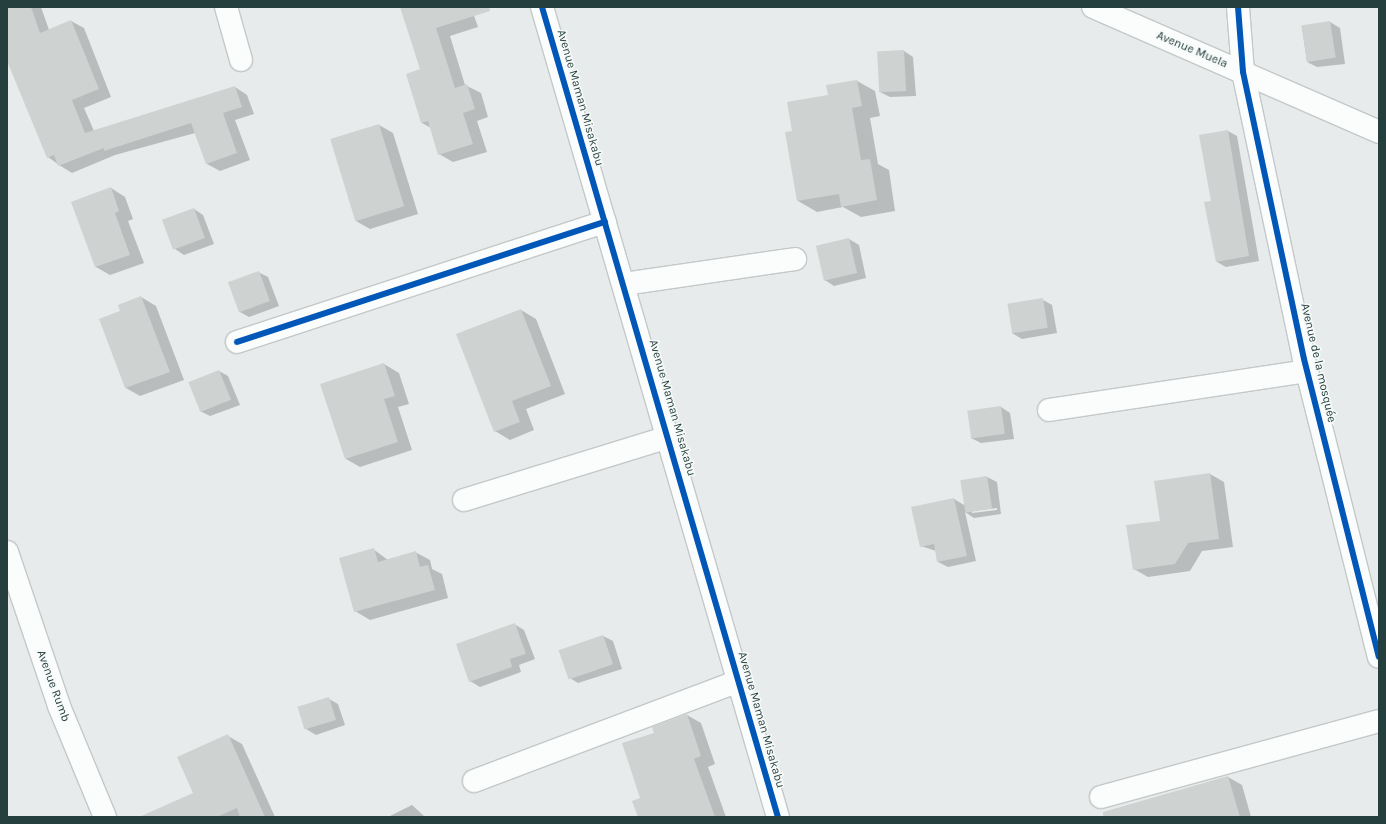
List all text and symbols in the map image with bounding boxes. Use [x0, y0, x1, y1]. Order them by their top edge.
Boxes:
street label: Avenue Maman Misakabu [554, 28, 606, 168]
street label: Avenue Muela [1154, 29, 1230, 71]
street label: Avenue de la mosquée [1297, 302, 1339, 424]
street label: Avenue Maman Misakabu [646, 338, 698, 478]
street label: Avenue Rumb [33, 648, 73, 724]
street label: Avenue Maman Misakabu [735, 650, 787, 790]

